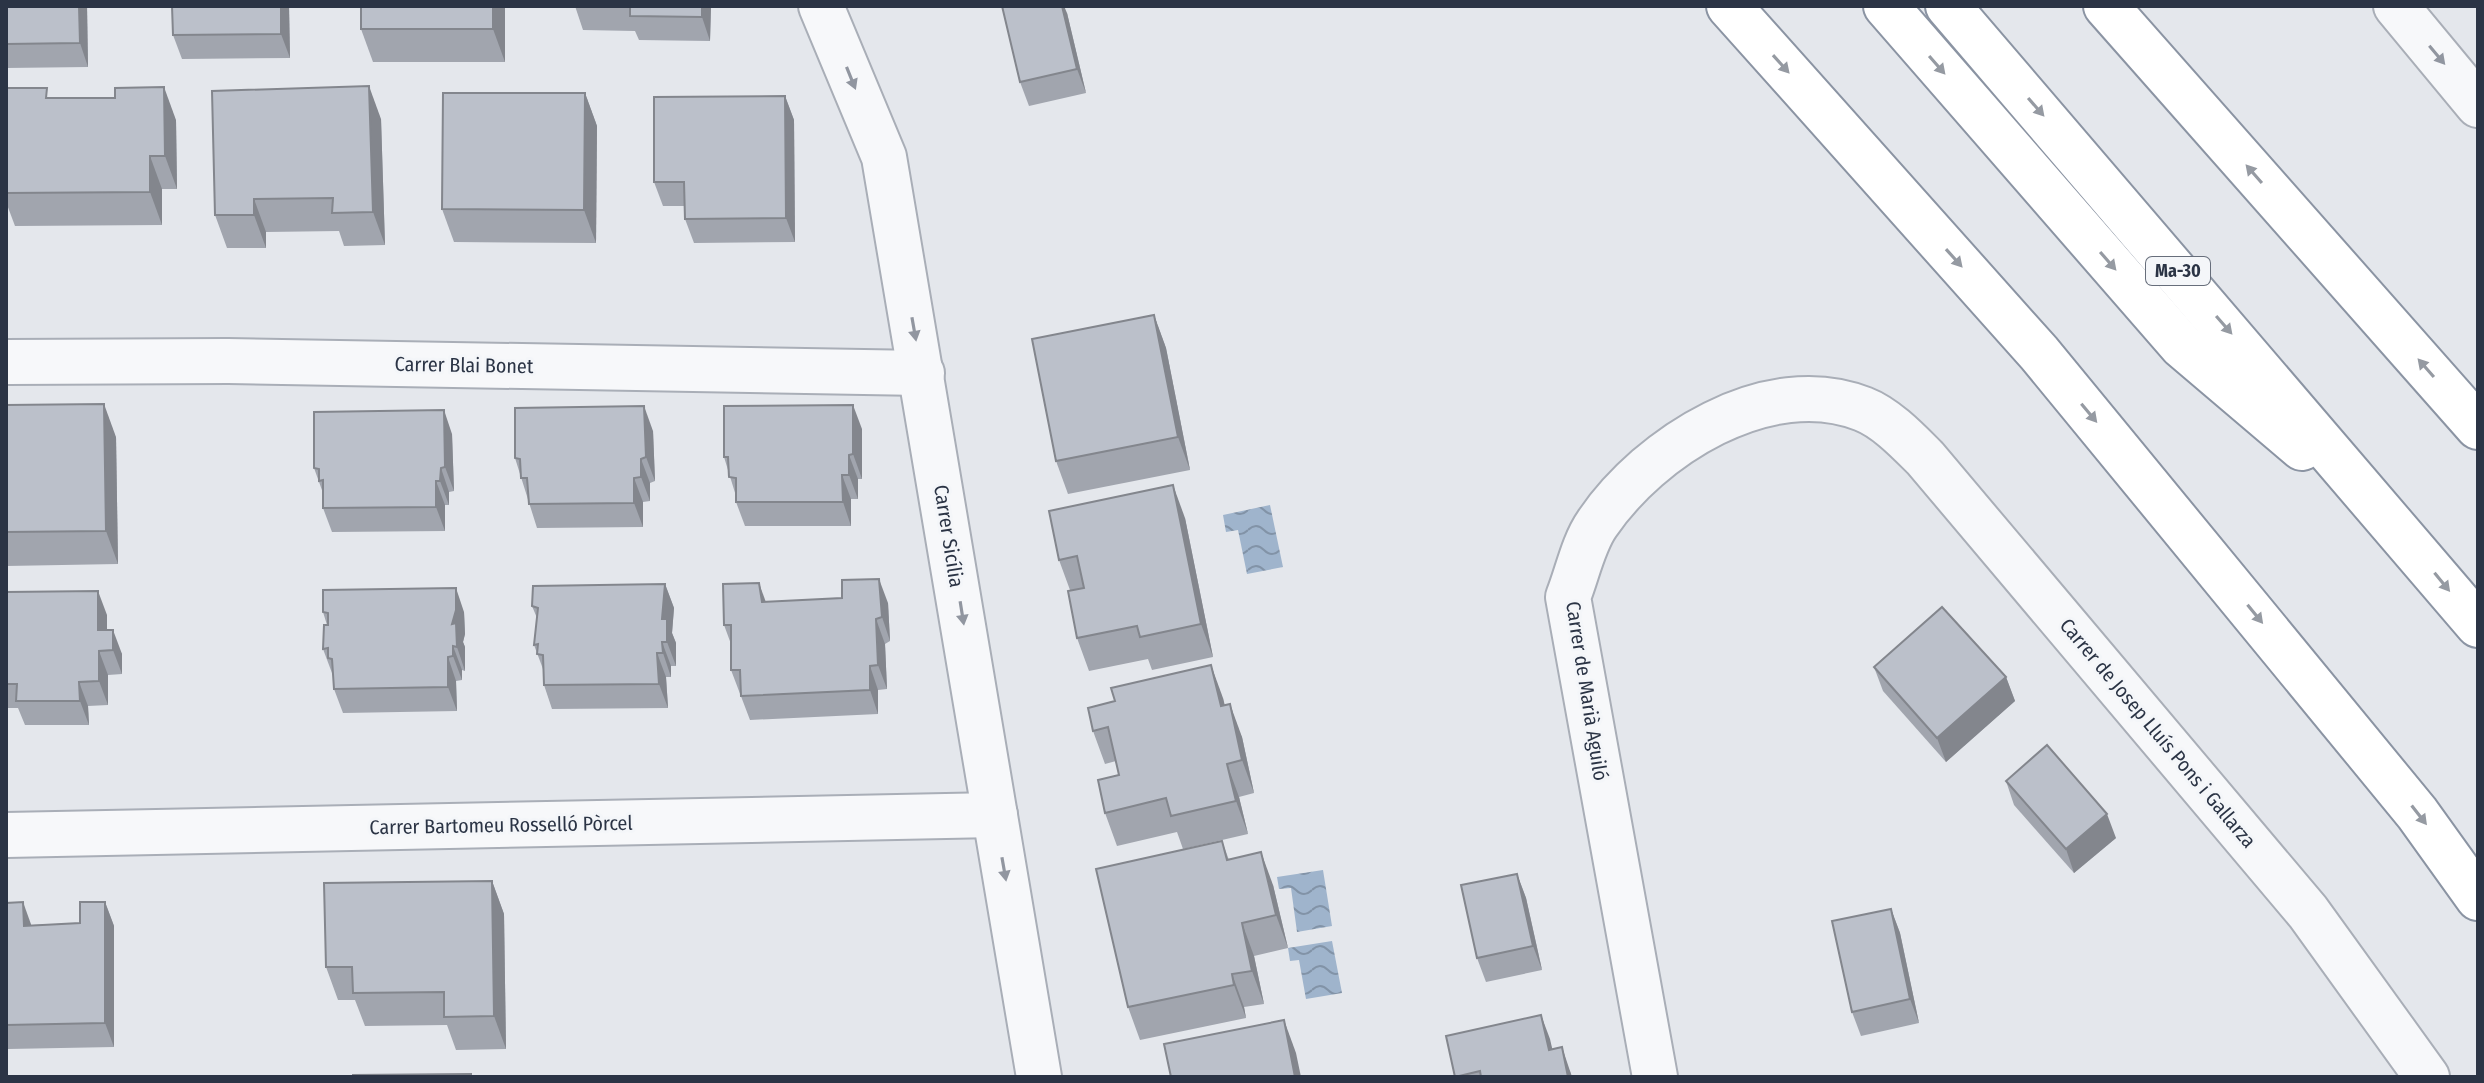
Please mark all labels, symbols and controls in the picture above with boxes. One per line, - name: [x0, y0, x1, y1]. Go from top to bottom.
- one-way arrow: [2428, 45, 2445, 65]
- one-way arrow: [1928, 54, 1945, 74]
- one-way arrow: [1771, 55, 1789, 74]
- one-way arrow: [845, 66, 858, 90]
- one-way arrow: [2027, 97, 2044, 117]
- one-way arrow: [2246, 164, 2263, 184]
- one-way arrow: [1945, 248, 1963, 268]
- one-way arrow: [2099, 250, 2116, 270]
- road number: Ma-30: [2146, 257, 2210, 285]
- one-way arrow: [2215, 315, 2233, 335]
- one-way arrow: [909, 316, 921, 341]
- street label: Carrer Blai Bonet: [394, 352, 534, 378]
- one-way arrow: [2418, 359, 2436, 378]
- one-way arrow: [2080, 403, 2097, 423]
- street label: Carrer Sicília: [929, 483, 969, 589]
- one-way arrow: [2434, 571, 2451, 592]
- street label: Carrer de Marià Aguiló: [1561, 599, 1613, 783]
- one-way arrow: [956, 600, 968, 625]
- one-way arrow: [2246, 604, 2262, 624]
- street label: Carrer de Josep Lluís Pons i Gallarza: [2055, 613, 2261, 853]
- one-way arrow: [2410, 805, 2426, 826]
- street label: Carrer Bartomeu Rosselló Pòrcel: [369, 811, 633, 839]
- one-way arrow: [998, 857, 1011, 882]

